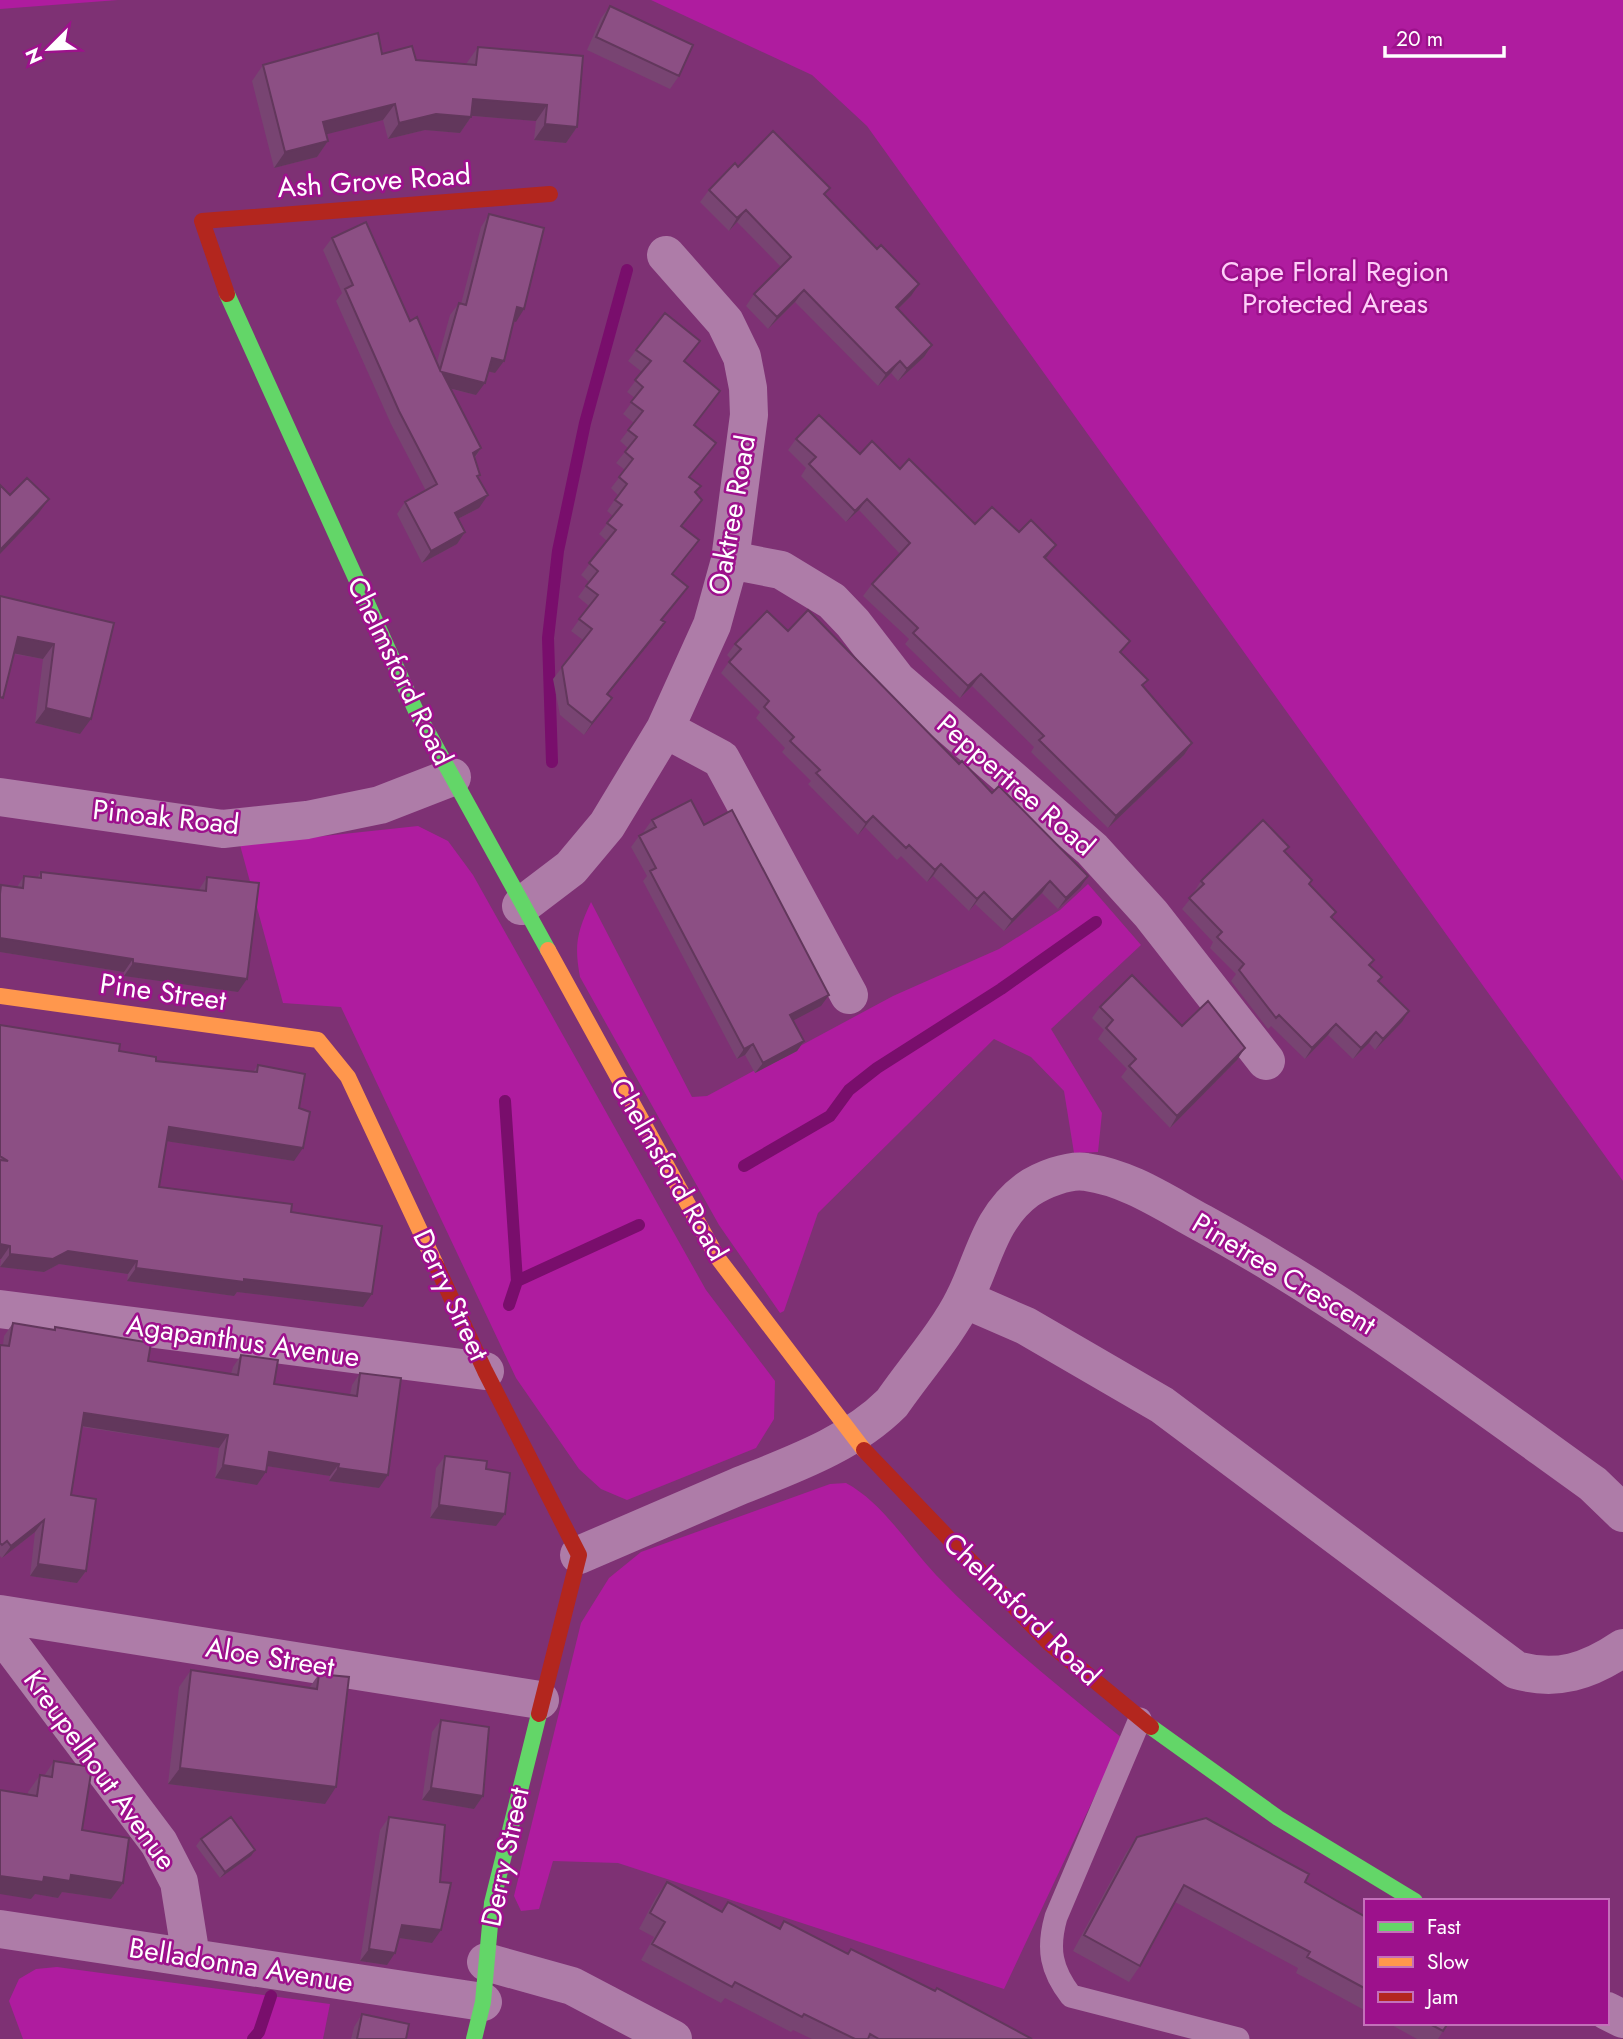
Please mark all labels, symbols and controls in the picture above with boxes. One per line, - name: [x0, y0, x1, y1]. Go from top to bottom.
- north arrow: [14, 14, 84, 84]
- scale bar: [1385, 14, 1504, 58]
- text: 20 m: [1396, 24, 1443, 54]
- text: N: [19, 43, 49, 68]
- street label: Ash Grove Road: [276, 154, 472, 208]
- park label: Cape Floral Region Protected Areas: [1221, 251, 1449, 324]
- street label: Oaktree Road: [698, 432, 766, 598]
- street label: Chelmsford Road: [337, 570, 463, 772]
- street label: Peppertree Road: [928, 704, 1104, 866]
- street label: Pinoak Road: [91, 789, 241, 845]
- street label: Pine Street: [97, 963, 229, 1021]
- street label: Chelmsford Road: [600, 1070, 738, 1268]
- street label: Pinetree Crescent: [1184, 1203, 1384, 1345]
- street label: Derry Street: [403, 1222, 499, 1368]
- street label: Agapanthus Avenue: [124, 1304, 362, 1378]
- street label: Chelmsford Road: [934, 1523, 1110, 1695]
- street label: Aloe Street: [203, 1627, 338, 1687]
- street label: Kreupelhout Avenue: [13, 1662, 187, 1878]
- street label: Derry Street: [470, 1783, 540, 1930]
- legend: [1364, 1899, 1609, 2025]
- text: Fast: [1427, 1912, 1460, 1942]
- street label: Belladonna Avenue: [126, 1927, 356, 2003]
- text: Slow: [1427, 1947, 1469, 1977]
- text: Jam: [1424, 1982, 1459, 2012]

